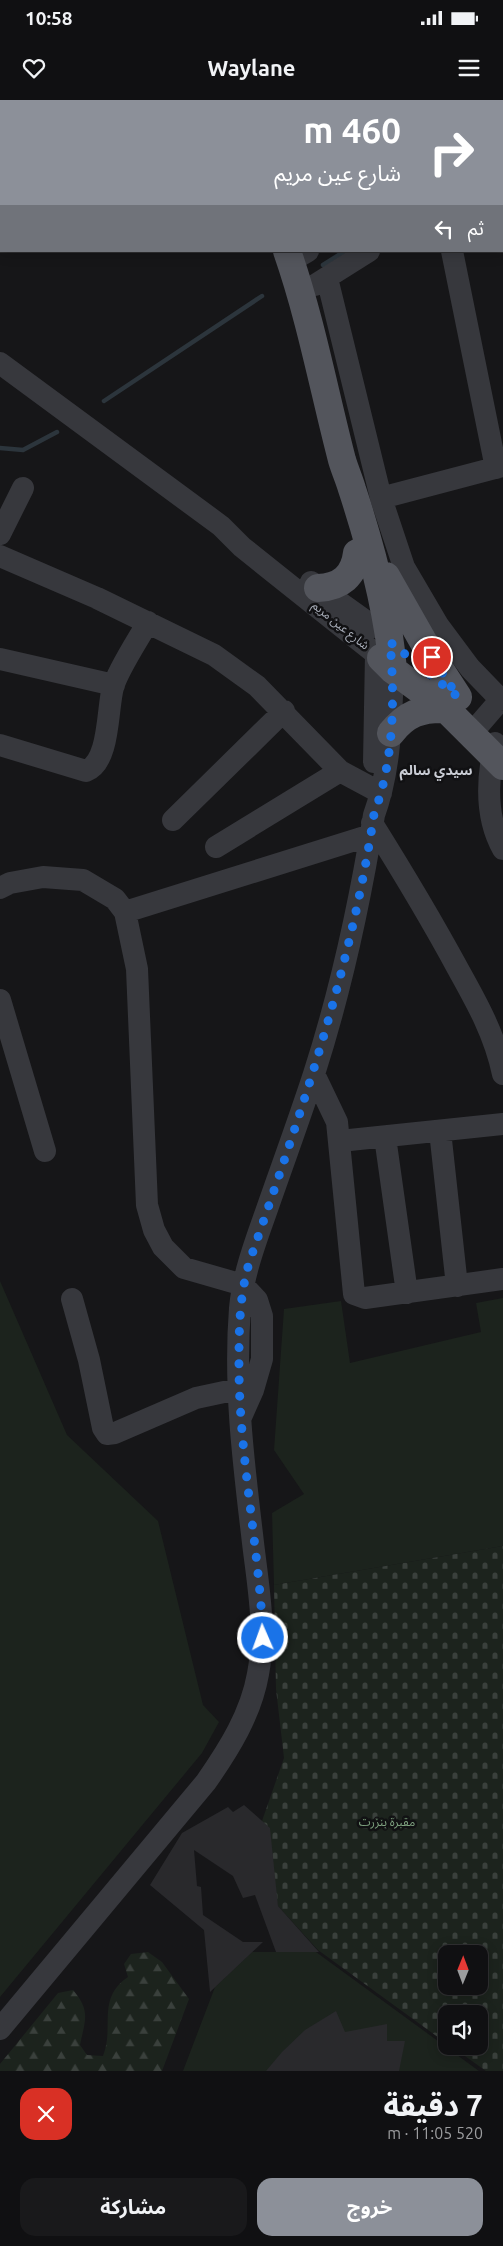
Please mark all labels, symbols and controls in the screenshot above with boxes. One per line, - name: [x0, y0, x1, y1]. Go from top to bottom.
- text: 10:58: [25, 7, 73, 29]
- icon: heart: [20, 54, 48, 82]
- icon: menu: [455, 54, 483, 82]
- text: Waylane: [208, 55, 296, 80]
- text: 460 m: [303, 110, 401, 150]
- icon: right: [419, 120, 484, 185]
- text: شارع عين مريم: [274, 160, 401, 185]
- icon: left: [430, 215, 458, 243]
- text: ثم: [468, 217, 484, 239]
- street label: شارع عين مريم: [308, 598, 372, 654]
- pin: [411, 636, 453, 678]
- icon: arrive: [418, 643, 446, 671]
- district label: سيدي سالم: [400, 762, 473, 781]
- position arrow: [236, 1611, 288, 1663]
- park label: مقبرة بنزرت: [359, 1815, 415, 1829]
- north arrow: [438, 1945, 488, 1995]
- map controls: [438, 1945, 488, 2055]
- button: sound: [438, 2005, 488, 2055]
- button: close: [20, 2088, 72, 2140]
- text: 7 دقيقة: [383, 2088, 483, 2122]
- text: 520 m · 11:05: [387, 2124, 483, 2142]
- button: مشاركة: [20, 2178, 247, 2236]
- button: خروج: [257, 2178, 483, 2236]

